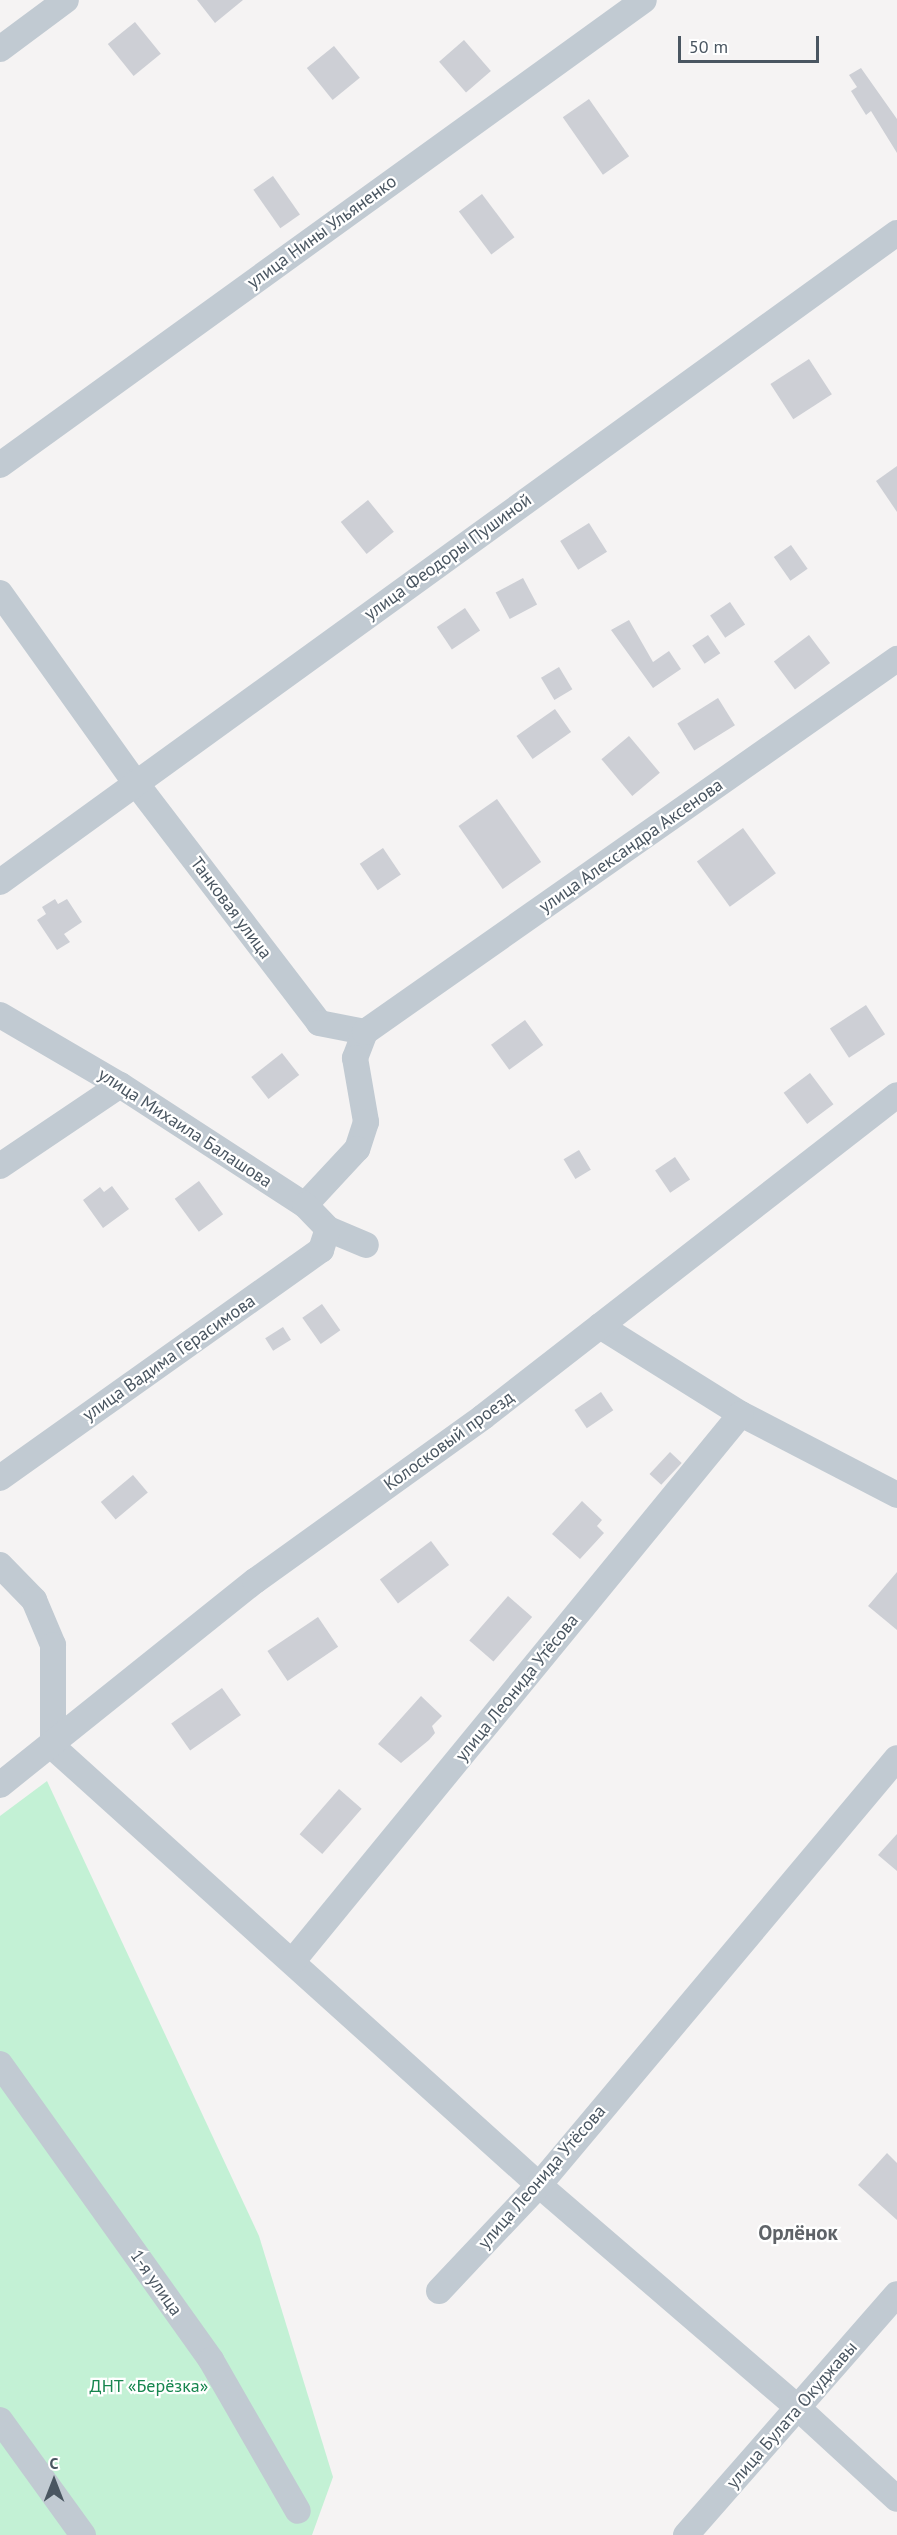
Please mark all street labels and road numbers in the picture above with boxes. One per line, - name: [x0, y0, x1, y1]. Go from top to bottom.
- street label: улица Нины Ульяненко: [243, 170, 401, 294]
- street label: улица Феодоры Пушиной: [360, 489, 536, 625]
- street label: улица Александра Аксенова: [534, 774, 728, 918]
- street label: Танковая улица: [186, 853, 276, 963]
- street label: улица Михаила Балашова: [94, 1064, 276, 1192]
- street label: улица Вадима Герасимова: [78, 1290, 260, 1426]
- street label: Колосковый проезд: [380, 1387, 518, 1495]
- street label: улица Леонида Утёсова: [451, 1610, 583, 1766]
- street label: улица Леонида Утёсова: [473, 2100, 611, 2254]
- street label: 1-я улица: [126, 2246, 186, 2320]
- street label: улица Булата Окуджавы: [722, 2337, 862, 2493]

